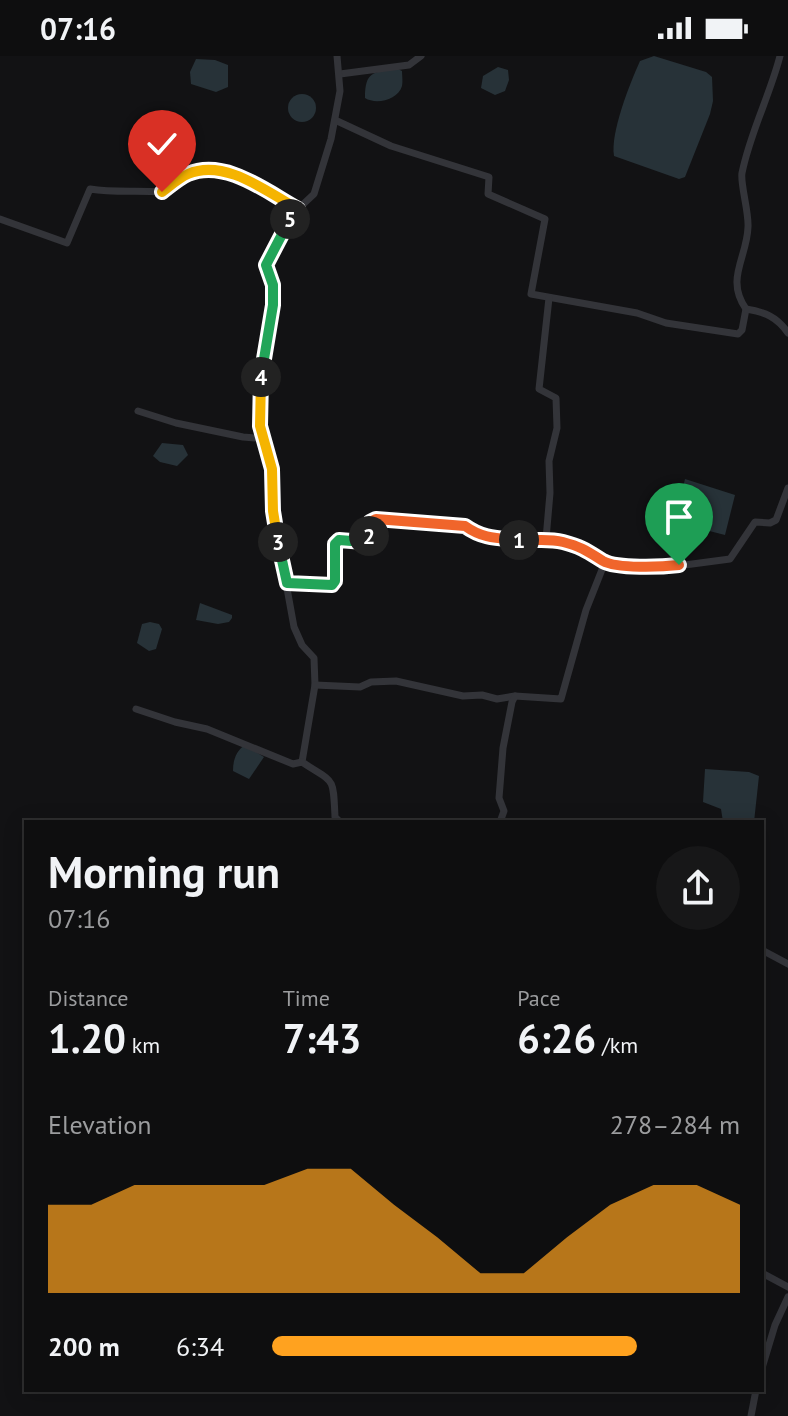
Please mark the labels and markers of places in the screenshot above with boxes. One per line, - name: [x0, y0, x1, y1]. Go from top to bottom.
- pin: [128, 110, 196, 192]
- pin: 5: [270, 199, 310, 239]
- pin: 4: [241, 357, 281, 397]
- pin: [645, 483, 713, 565]
- pin: 2: [349, 516, 389, 556]
- pin: 1: [499, 520, 539, 560]
- pin: 3: [258, 522, 298, 562]

